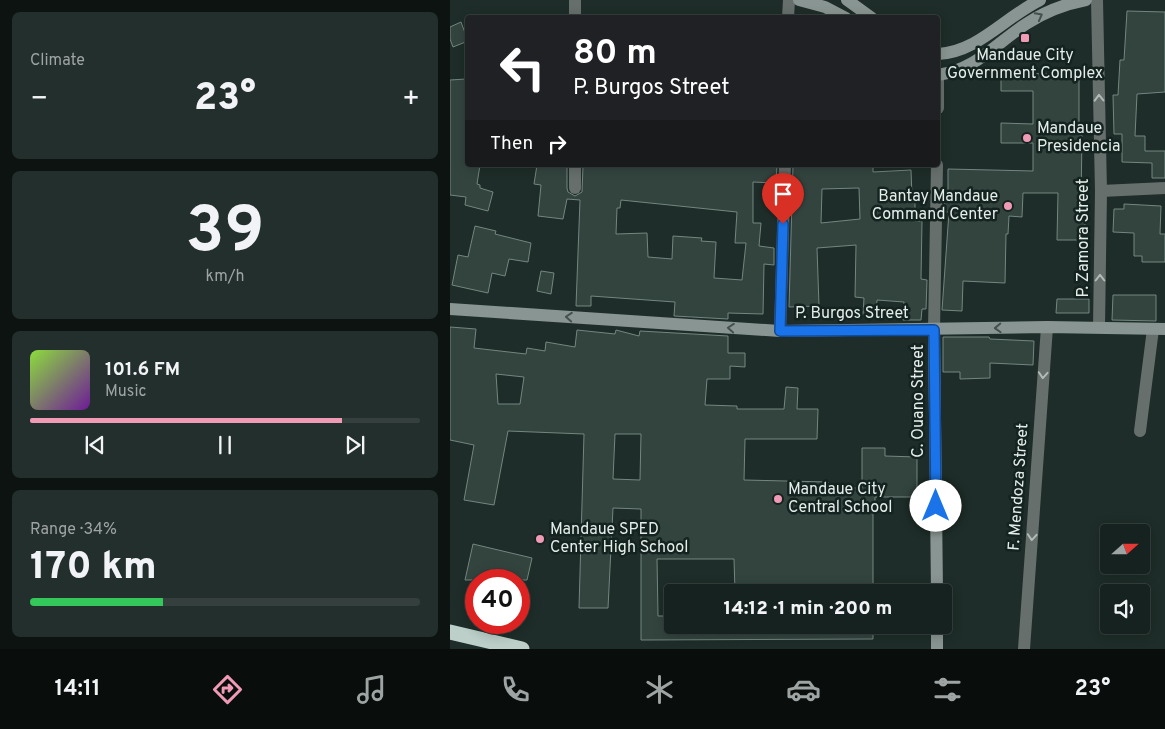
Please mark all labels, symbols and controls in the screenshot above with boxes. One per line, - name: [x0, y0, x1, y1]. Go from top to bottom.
- one-way arrow: [1034, 12, 1043, 22]
- text: 80 m: [573, 32, 657, 76]
- marker: Mandaue City Government Complex: [1019, 32, 1031, 44]
- icon: left: [490, 35, 555, 100]
- place label: Mandaue City Government Complex: [947, 46, 1103, 84]
- text: Climate: [30, 51, 85, 71]
- text: 23°: [194, 75, 256, 124]
- text: P. Burgos Street: [573, 75, 730, 102]
- text: −: [30, 82, 48, 118]
- text: +: [402, 82, 420, 118]
- one-way arrow: [1094, 94, 1104, 102]
- place label: Mandaue Presidencia: [1037, 119, 1120, 157]
- icon: right: [543, 130, 571, 158]
- text: Then: [490, 132, 533, 156]
- marker: Mandaue Presidencia: [1021, 132, 1033, 144]
- pin: [762, 173, 804, 224]
- street label: P. Zamora Street: [1074, 178, 1094, 298]
- icon: arrive: [769, 180, 797, 208]
- place label: Bantay Mandaue Command Center: [872, 187, 998, 225]
- text: 39: [186, 193, 264, 275]
- marker: Bantay Mandaue Command Center: [1002, 200, 1014, 212]
- text: km/h: [206, 267, 244, 287]
- one-way arrow: [1094, 274, 1105, 282]
- street label: P. Burgos Street: [795, 304, 909, 324]
- one-way arrow: [565, 311, 573, 322]
- one-way arrow: [727, 322, 735, 333]
- one-way arrow: [994, 323, 1002, 333]
- street label: C. Ouano Street: [909, 344, 929, 458]
- text: 101.6 FM: [105, 358, 180, 382]
- one-way arrow: [1038, 372, 1049, 380]
- text: Music: [105, 382, 146, 402]
- street label: F. Mendoza Street: [1005, 423, 1033, 551]
- icon: previous: [81, 431, 109, 459]
- icon: pause: [211, 431, 239, 459]
- icon: next: [341, 431, 369, 459]
- position arrow: [909, 479, 961, 531]
- place label: Mandaue City Central School: [788, 480, 893, 518]
- marker: Mandaue City Central School: [772, 493, 784, 505]
- text: Range · 34%: [30, 520, 117, 540]
- place label: Mandaue SPED Center High School: [550, 520, 689, 558]
- north arrow: [1100, 524, 1150, 574]
- map controls: [1100, 524, 1150, 634]
- marker: Mandaue SPED Center High School: [534, 533, 546, 545]
- one-way arrow: [1026, 534, 1037, 542]
- text: 170 km: [30, 544, 157, 593]
- speed limit sign: 40: [465, 569, 530, 634]
- button: sound: [1100, 584, 1150, 634]
- text: 14:12 · 1 min · 200 m: [724, 597, 892, 621]
- icon: directions: [210, 672, 245, 707]
- icon: music: [354, 672, 389, 707]
- icon: phone: [498, 672, 533, 707]
- icon: climate: [642, 672, 677, 707]
- icon: car: [786, 672, 821, 707]
- icon: filters: [930, 672, 965, 707]
- text: 14:11: [55, 676, 100, 703]
- text: 23°: [1075, 676, 1110, 703]

